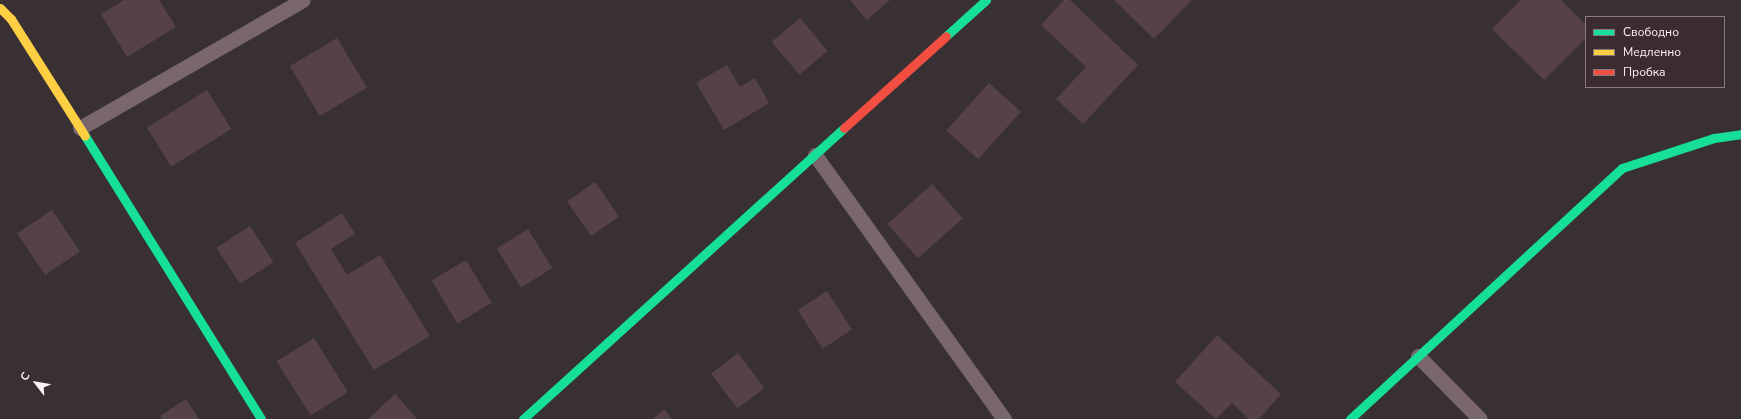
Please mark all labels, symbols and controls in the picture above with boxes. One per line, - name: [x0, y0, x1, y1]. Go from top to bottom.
- legend: [1585, 16, 1725, 88]
- text: Свободно: [1623, 24, 1679, 40]
- text: Медленно: [1623, 44, 1681, 60]
- text: Пробка: [1623, 64, 1666, 80]
- north arrow: [16, 363, 56, 403]
- text: С: [17, 369, 34, 384]

